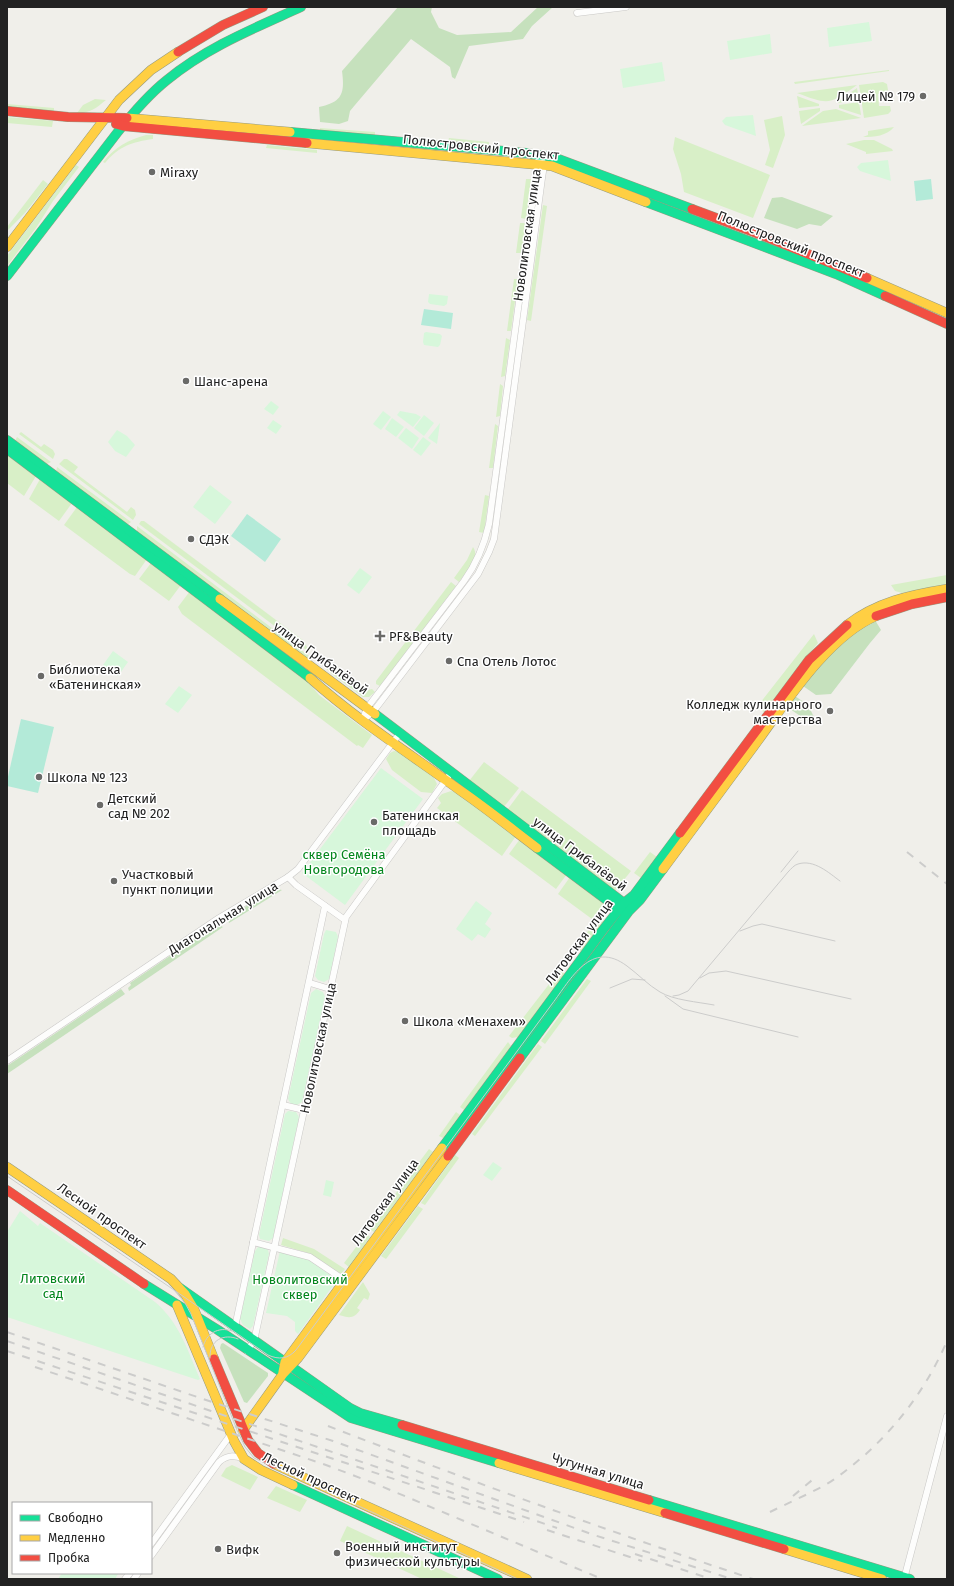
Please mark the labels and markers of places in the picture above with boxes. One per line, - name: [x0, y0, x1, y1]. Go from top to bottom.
- place label: Лицей № 179: [837, 89, 915, 104]
- marker: Лицей № 179: [918, 91, 928, 101]
- place label: Miraxy: [160, 165, 199, 180]
- marker: Miraxy: [147, 167, 157, 177]
- place label: Шанс-арена: [194, 374, 268, 389]
- marker: Шанс-арена: [181, 376, 191, 386]
- place label: СДЭК: [199, 532, 229, 547]
- marker: СДЭК: [186, 534, 196, 544]
- place label: PF&Beauty: [389, 629, 453, 644]
- marker: PF&Beauty: [374, 630, 386, 642]
- place label: Спа Отель Лотос: [457, 654, 557, 669]
- marker: Спа Отель Лотос: [444, 656, 454, 666]
- place label: Библиотека «Батенинская»: [49, 662, 141, 692]
- marker: Библиотека «Батенинская»: [36, 671, 46, 681]
- place label: Колледж кулинарного мастерства: [686, 697, 822, 727]
- marker: Колледж кулинарного мастерства: [825, 706, 835, 716]
- place label: Школа № 123: [47, 770, 128, 785]
- marker: Школа № 123: [34, 772, 44, 782]
- place label: Детский сад № 202: [107, 791, 170, 821]
- marker: Детский сад № 202: [95, 800, 105, 810]
- place label: Батенинская площадь: [382, 808, 459, 838]
- marker: Батенинская площадь: [369, 817, 379, 827]
- place label: Участковый пункт полиции: [122, 867, 213, 897]
- marker: Участковый пункт полиции: [109, 876, 119, 886]
- place label: Школа «Менахем»: [413, 1014, 526, 1029]
- marker: Школа «Менахем»: [400, 1016, 410, 1026]
- place label: Военный институт физической культуры: [345, 1539, 480, 1569]
- place label: Вифк: [226, 1542, 259, 1557]
- marker: Вифк: [213, 1544, 223, 1554]
- marker: Военный институт физической культуры: [332, 1548, 342, 1558]

